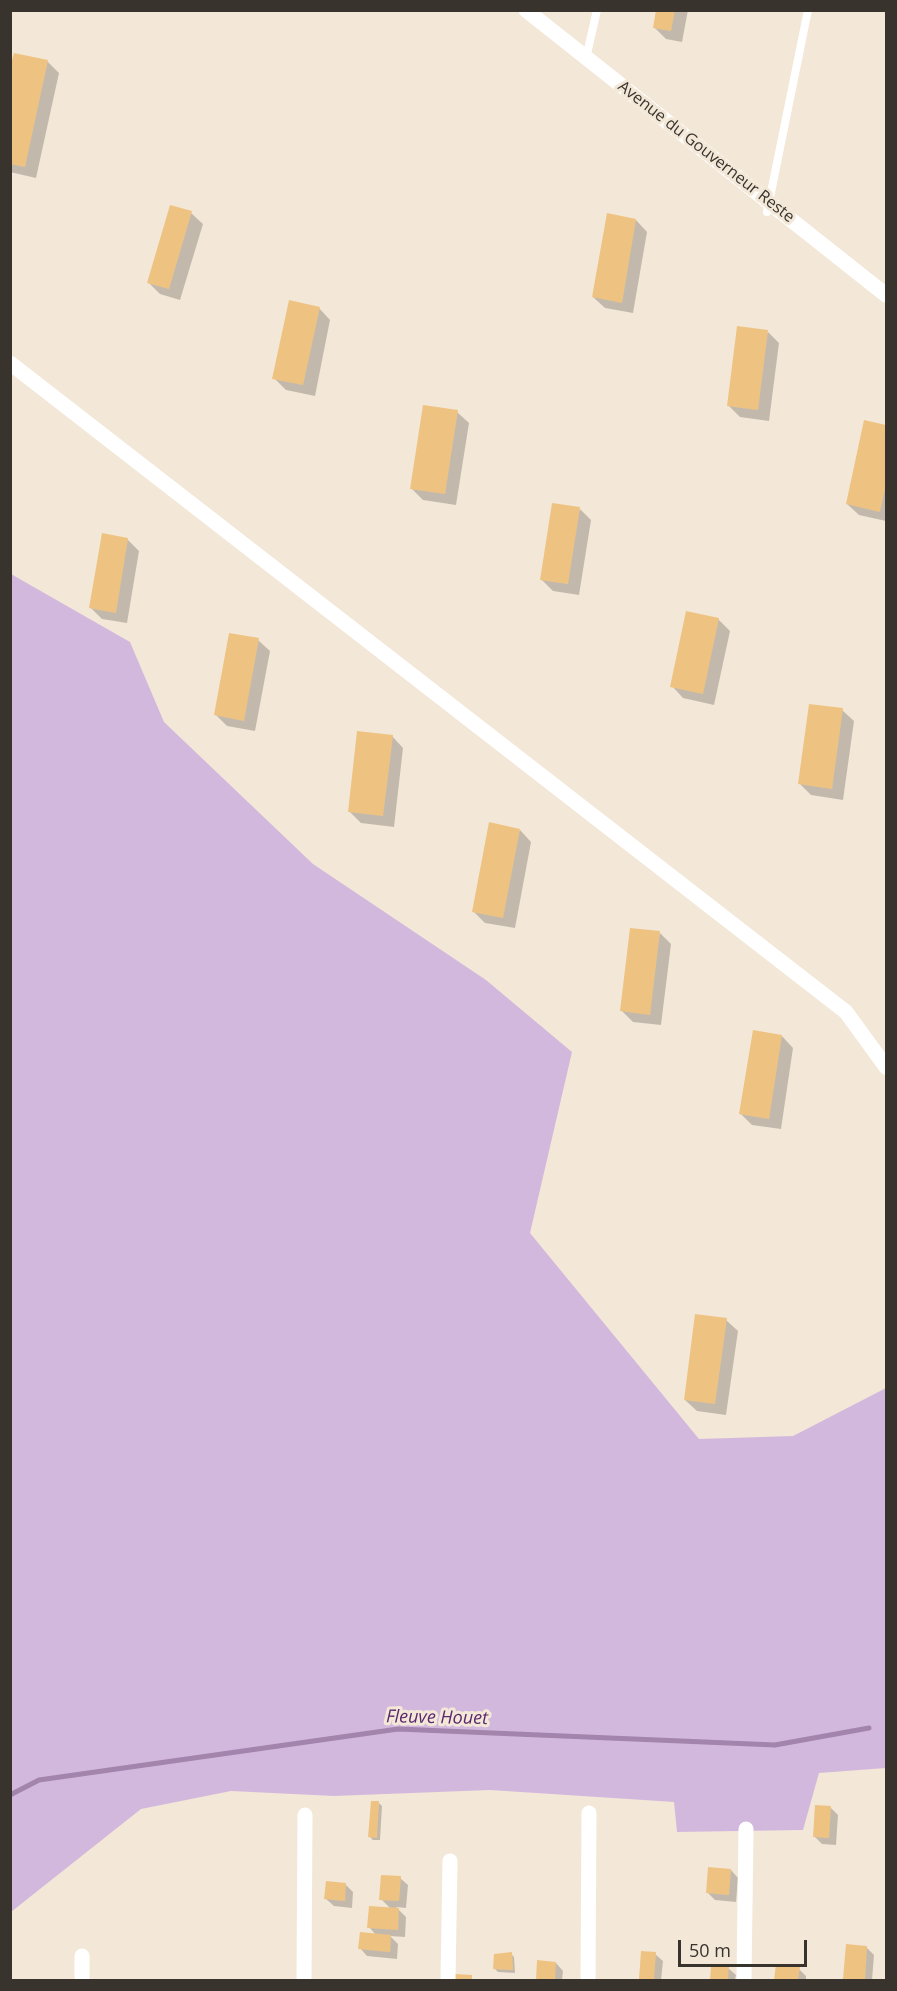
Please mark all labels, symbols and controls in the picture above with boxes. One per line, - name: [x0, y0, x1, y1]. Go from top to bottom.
- street label: Avenue du Gouverneur Reste: [614, 77, 798, 227]
- water label: Fleuve Houet: [386, 1706, 488, 1730]
- scale bar: [681, 1928, 810, 1966]
- text: 50 m: [689, 1938, 731, 1962]

